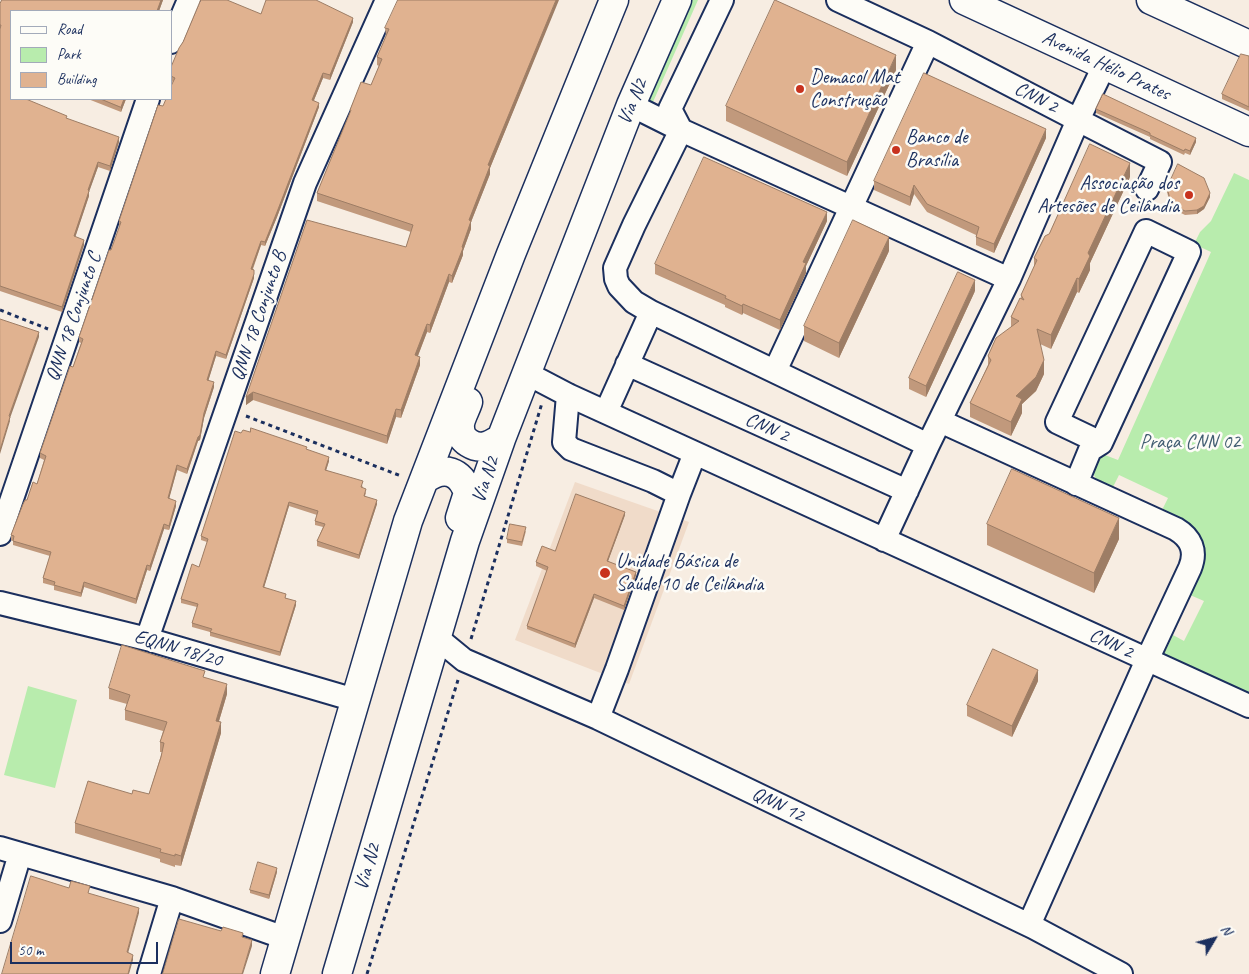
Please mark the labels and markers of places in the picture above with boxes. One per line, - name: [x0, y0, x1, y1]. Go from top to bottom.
- place label: Demacol Mat Construção: [810, 66, 900, 113]
- marker: Demacol Mat Construção: [794, 83, 806, 95]
- place label: Banco de Brasília: [906, 126, 967, 173]
- marker: Banco de Brasília: [890, 144, 902, 156]
- place label: Associação dos Artesões de Ceilândia: [1037, 172, 1179, 219]
- marker: Associação dos Artesões de Ceilândia: [1183, 189, 1195, 201]
- place label: Unidade Básica de Saúde 10 de Ceilândia: [616, 550, 763, 597]
- marker: Unidade Básica de Saúde 10 de Ceilândia: [598, 566, 612, 580]

